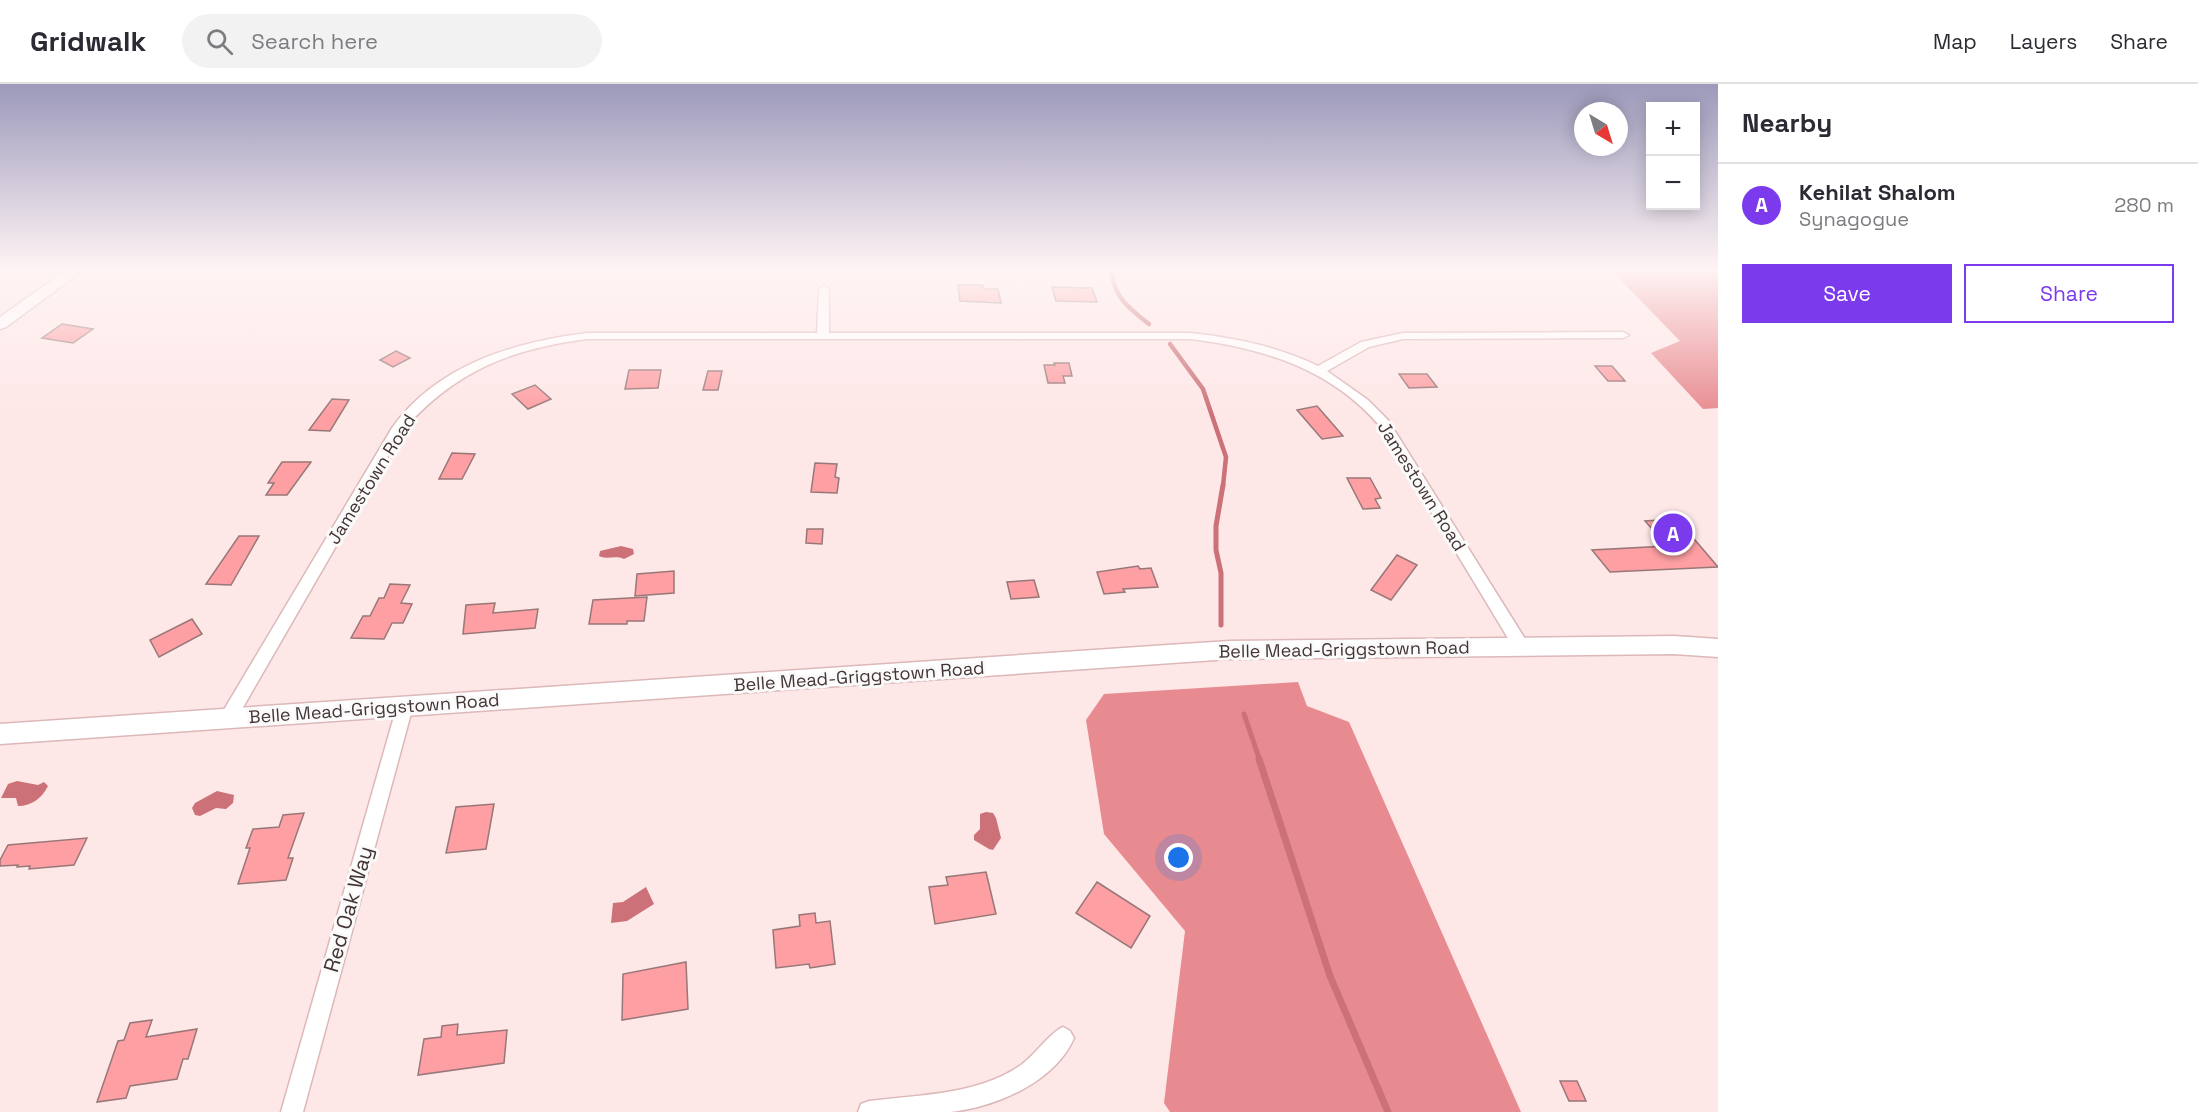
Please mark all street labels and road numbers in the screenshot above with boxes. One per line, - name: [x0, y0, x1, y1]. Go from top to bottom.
- street label: Jamestown Road: [322, 410, 420, 548]
- street label: Jamestown Road: [1373, 417, 1471, 555]
- street label: Belle Mead-Griggstown Road: [1218, 635, 1470, 663]
- street label: Belle Mead-Griggstown Road: [733, 656, 985, 696]
- street label: Belle Mead-Griggstown Road: [248, 688, 500, 728]
- street label: Red Oak Way: [317, 843, 379, 975]

